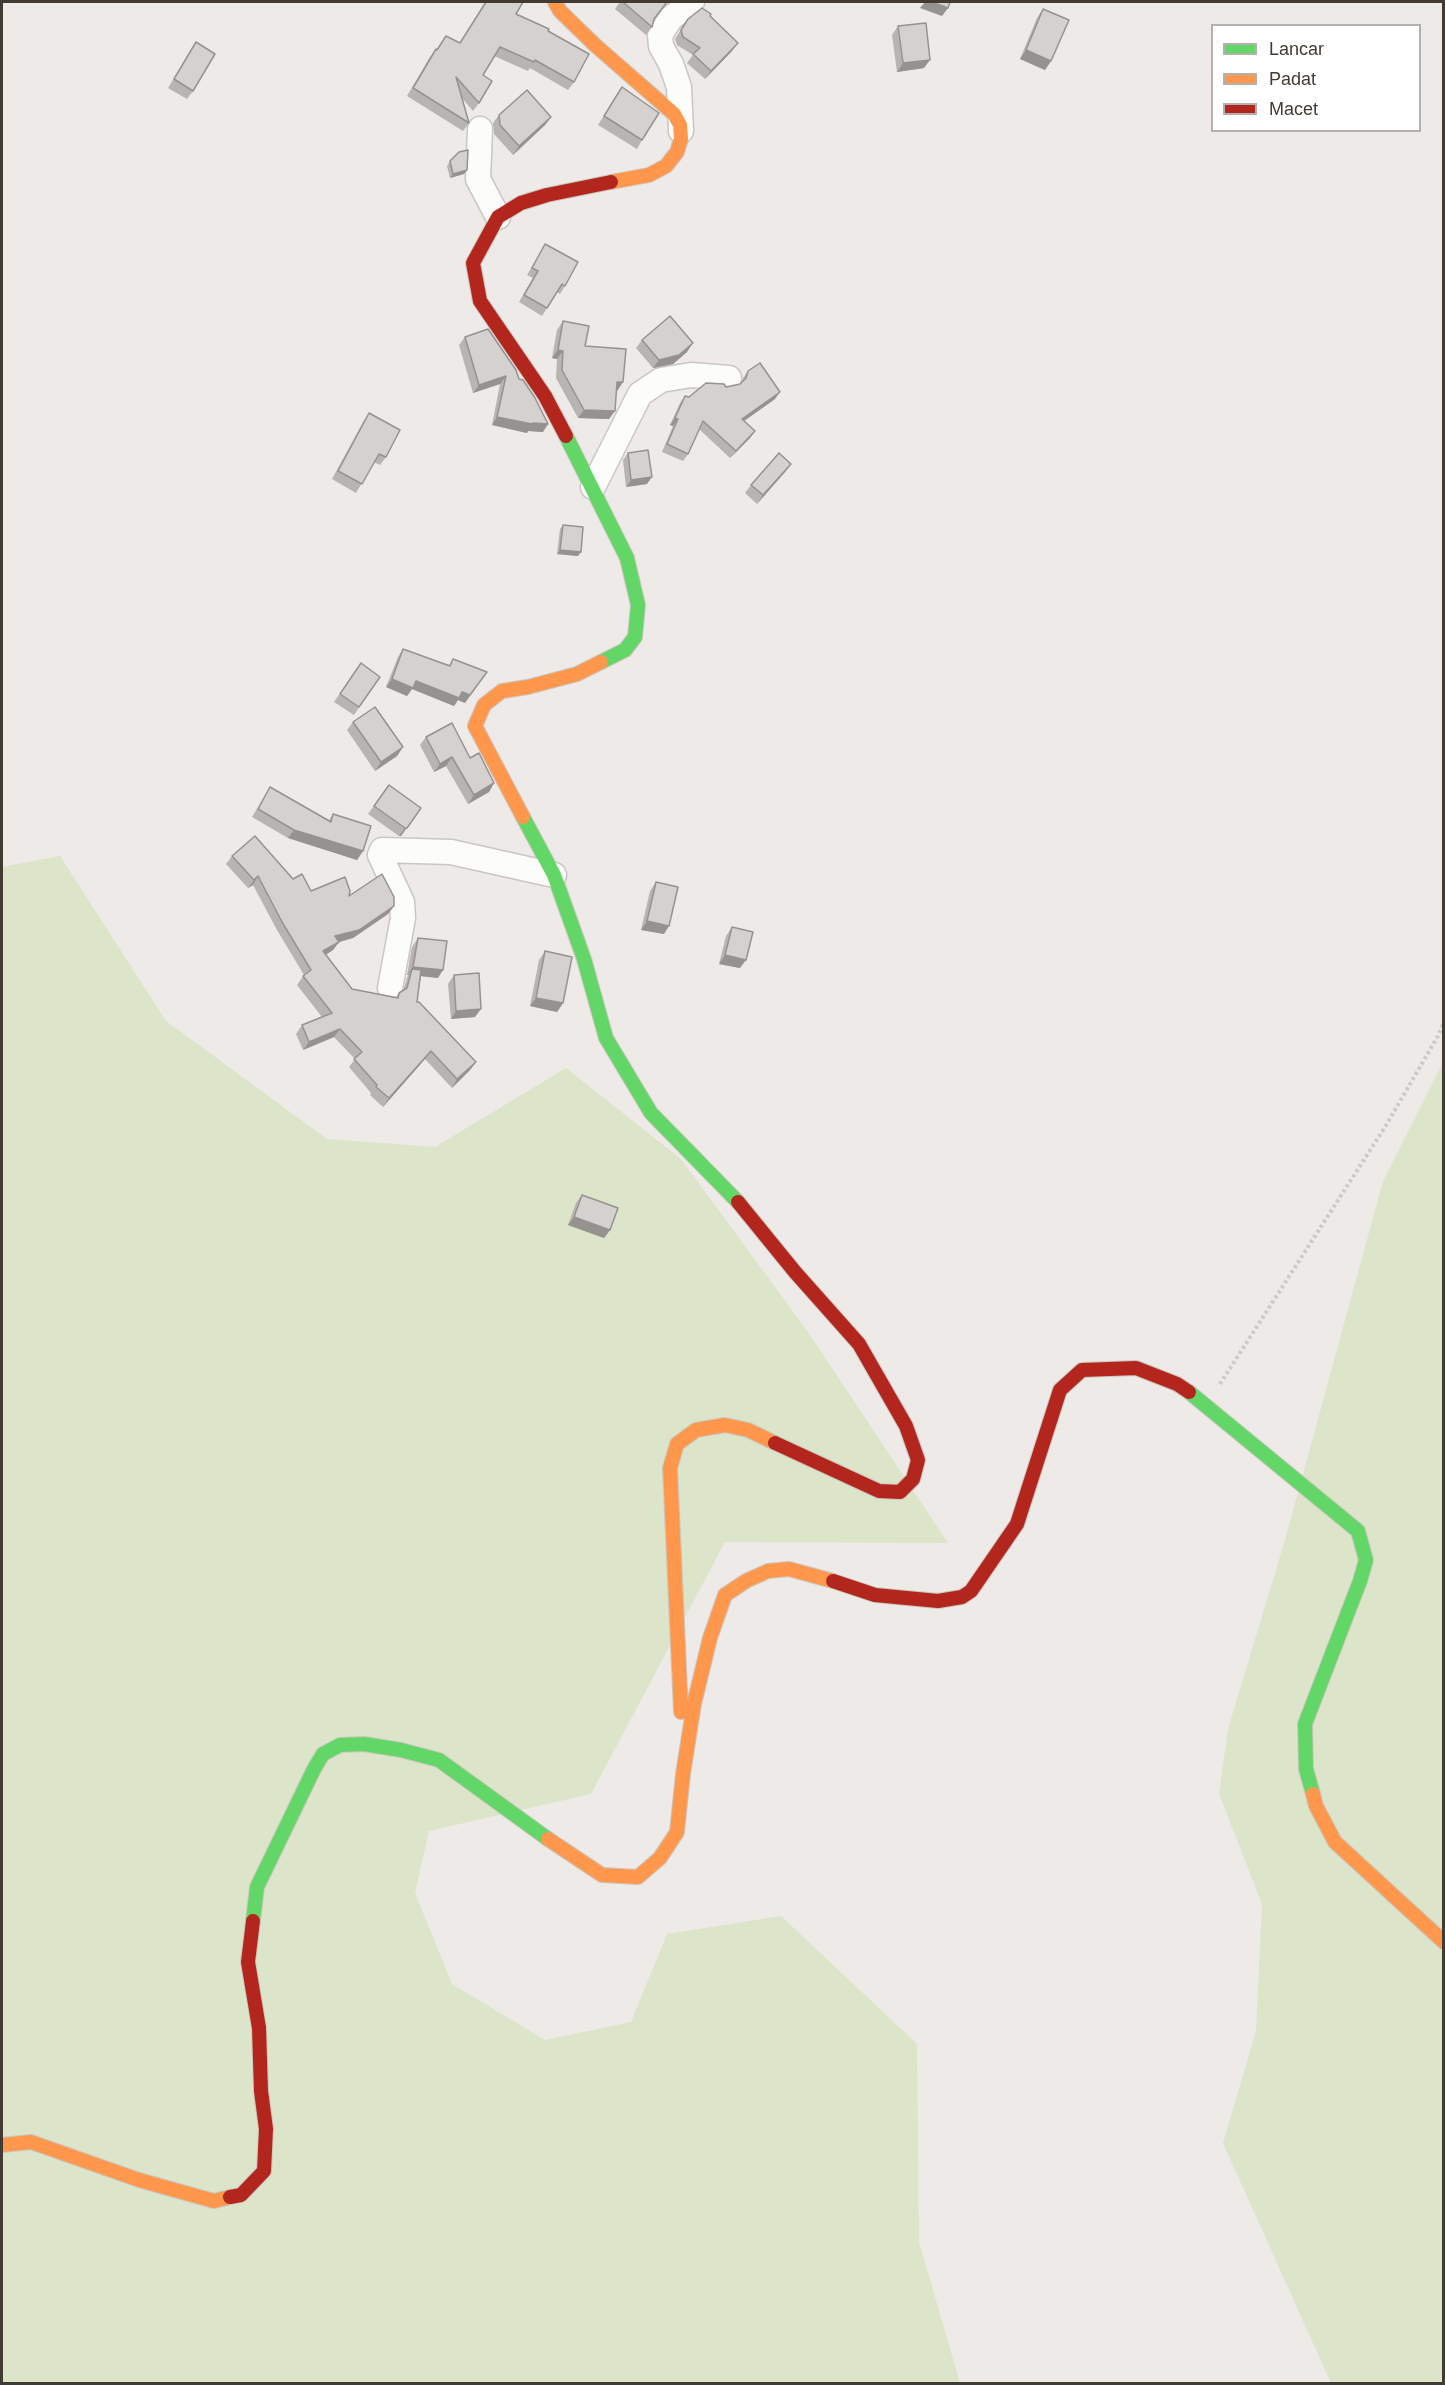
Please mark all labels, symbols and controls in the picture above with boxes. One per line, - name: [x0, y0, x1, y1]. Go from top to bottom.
- legend: [1211, 24, 1421, 132]
- text: Lancar: [1269, 39, 1324, 59]
- text: Padat: [1269, 69, 1316, 89]
- text: Macet: [1269, 99, 1318, 119]

